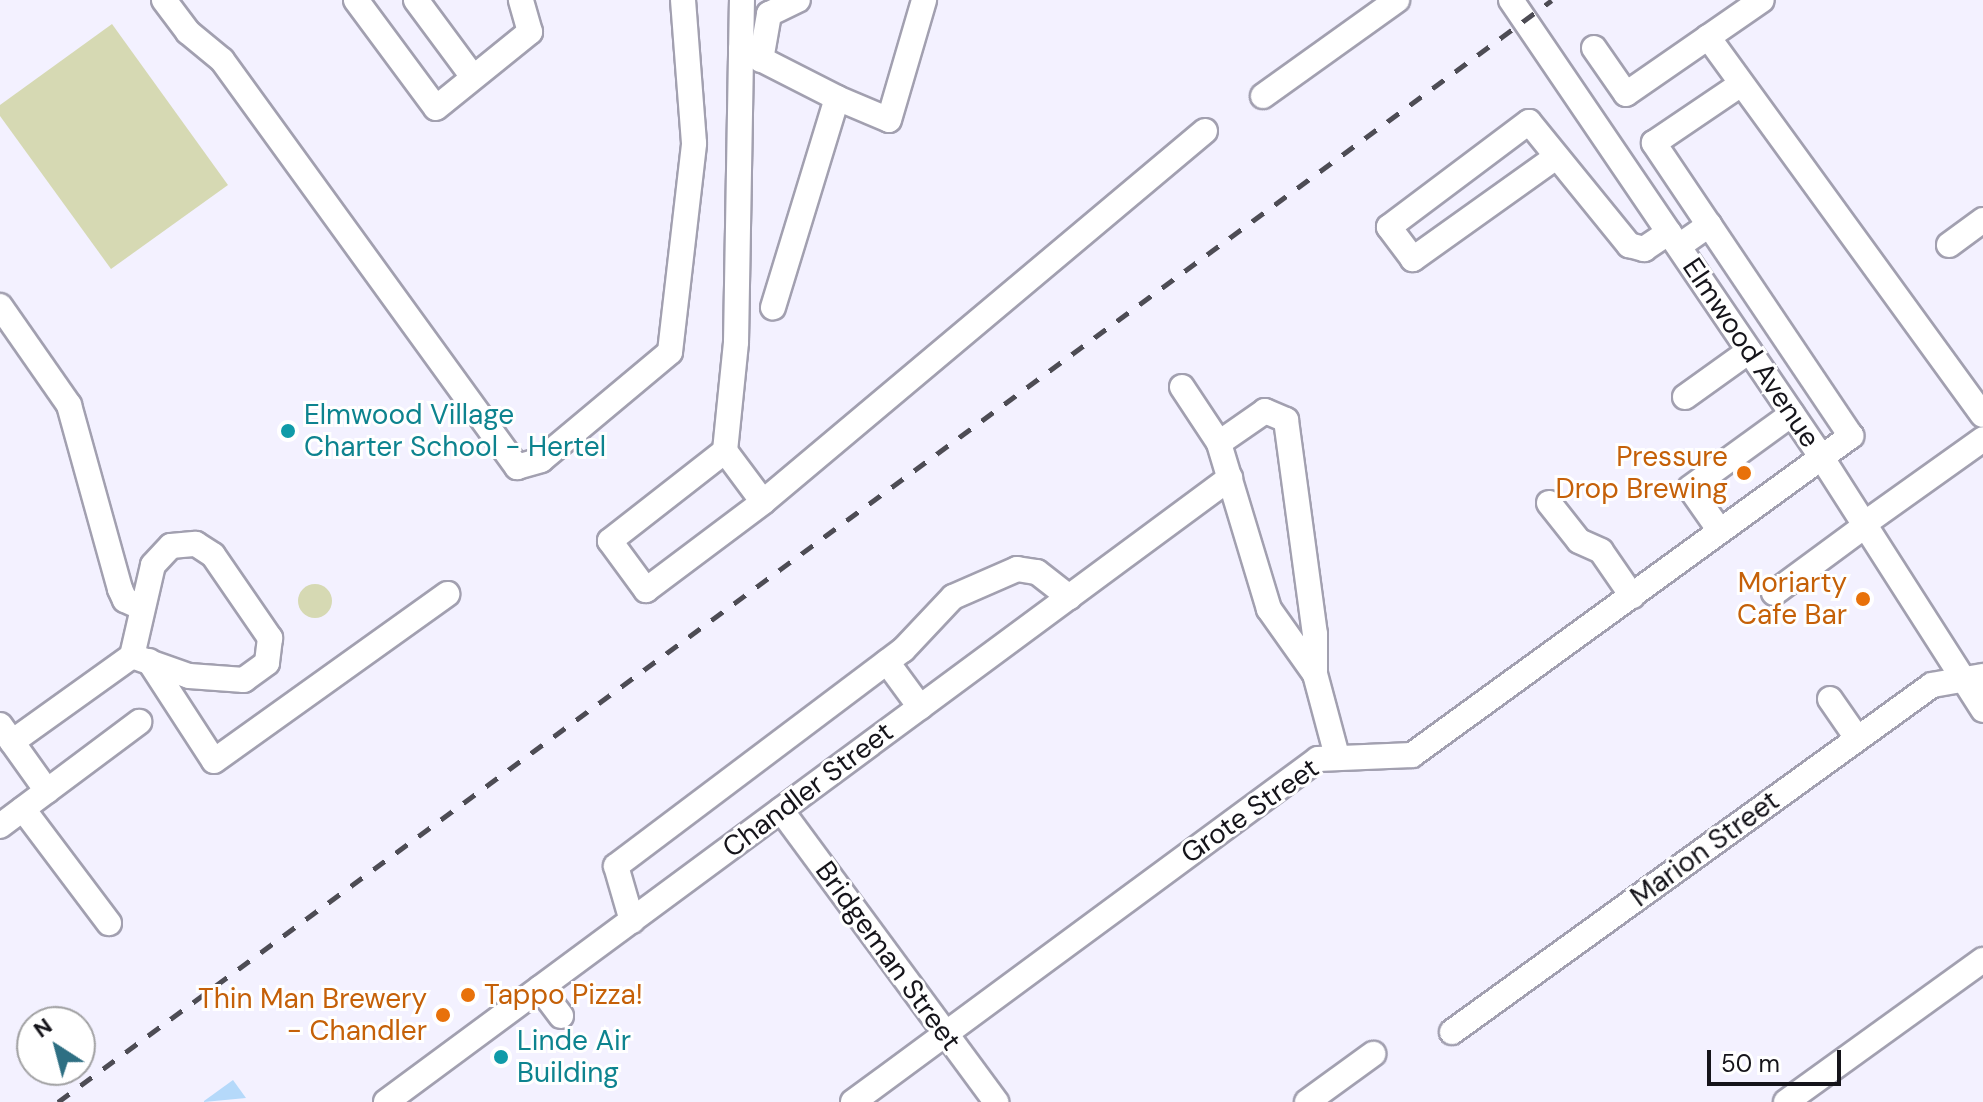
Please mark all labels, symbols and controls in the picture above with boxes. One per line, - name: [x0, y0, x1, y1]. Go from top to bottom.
- street label: Elmwood Avenue: [1675, 252, 1827, 454]
- place label: Elmwood Village Charter School - Hertel: [304, 398, 606, 464]
- marker: Elmwood Village Charter School - Hertel: [279, 422, 297, 440]
- place label: Pressure Drop Brewing: [1555, 440, 1728, 506]
- marker: Pressure Drop Brewing: [1735, 464, 1753, 482]
- place label: Moriarty Cafe Bar: [1737, 566, 1847, 632]
- marker: Moriarty Cafe Bar: [1854, 590, 1872, 608]
- street label: Chandler Street: [716, 715, 900, 865]
- street label: Grote Street: [1175, 751, 1325, 871]
- street label: Marion Street: [1624, 784, 1786, 914]
- street label: Bridgeman Street: [808, 855, 968, 1057]
- place label: Tappo Pizza!: [484, 978, 643, 1012]
- place label: Thin Man Brewery - Chandler: [198, 982, 427, 1048]
- marker: Tappo Pizza!: [459, 986, 477, 1004]
- north arrow: [16, 1006, 96, 1086]
- marker: Thin Man Brewery - Chandler: [434, 1006, 452, 1024]
- text: N: [28, 1011, 58, 1044]
- place label: Linde Air Building: [517, 1024, 631, 1090]
- scale bar: [1711, 1034, 1845, 1084]
- marker: Linde Air Building: [492, 1048, 510, 1066]
- text: 50 m: [1721, 1048, 1780, 1079]

